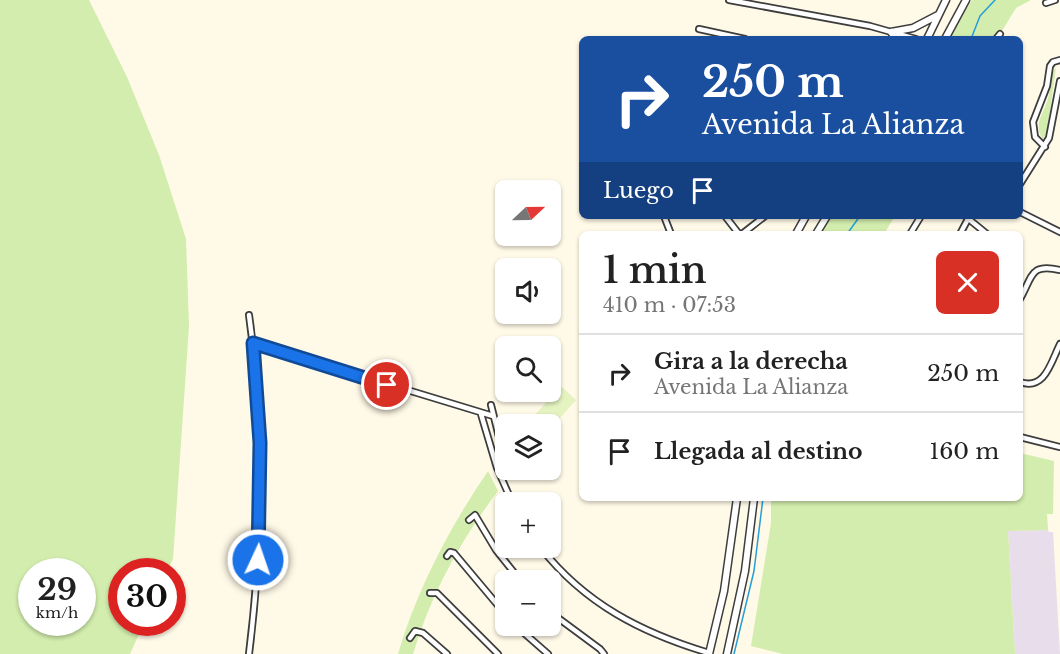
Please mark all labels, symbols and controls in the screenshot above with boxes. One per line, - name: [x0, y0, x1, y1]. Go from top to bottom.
- text: 250 m: [702, 56, 844, 108]
- icon: right: [603, 60, 681, 138]
- text: Avenida La Alianza: [702, 108, 964, 141]
- icon: arrive: [686, 174, 719, 207]
- text: Luego: [603, 177, 674, 204]
- north arrow: [495, 180, 561, 246]
- map controls: [495, 180, 561, 636]
- text: 1 min: [603, 248, 707, 293]
- button: close: [936, 251, 999, 314]
- button: sound: [495, 258, 561, 324]
- text: 410 m · 07:53: [603, 293, 736, 317]
- button: search: [495, 336, 561, 402]
- text: Gira a la derecha: [654, 348, 848, 375]
- icon: right: [603, 357, 636, 390]
- pin: [361, 359, 412, 410]
- text: 250 m: [927, 360, 999, 387]
- icon: arrive: [370, 368, 403, 401]
- text: Avenida La Alianza: [654, 375, 848, 399]
- button: layers: [495, 414, 561, 480]
- icon: arrive: [603, 435, 636, 468]
- text: Llegada al destino: [654, 438, 863, 465]
- text: 160 m: [929, 438, 999, 465]
- button: +: [495, 492, 561, 558]
- position arrow: [226, 528, 290, 592]
- speed limit sign: 30: [108, 558, 186, 636]
- button: −: [495, 570, 561, 636]
- text: 29: [37, 571, 77, 608]
- text: km/h: [36, 603, 78, 622]

